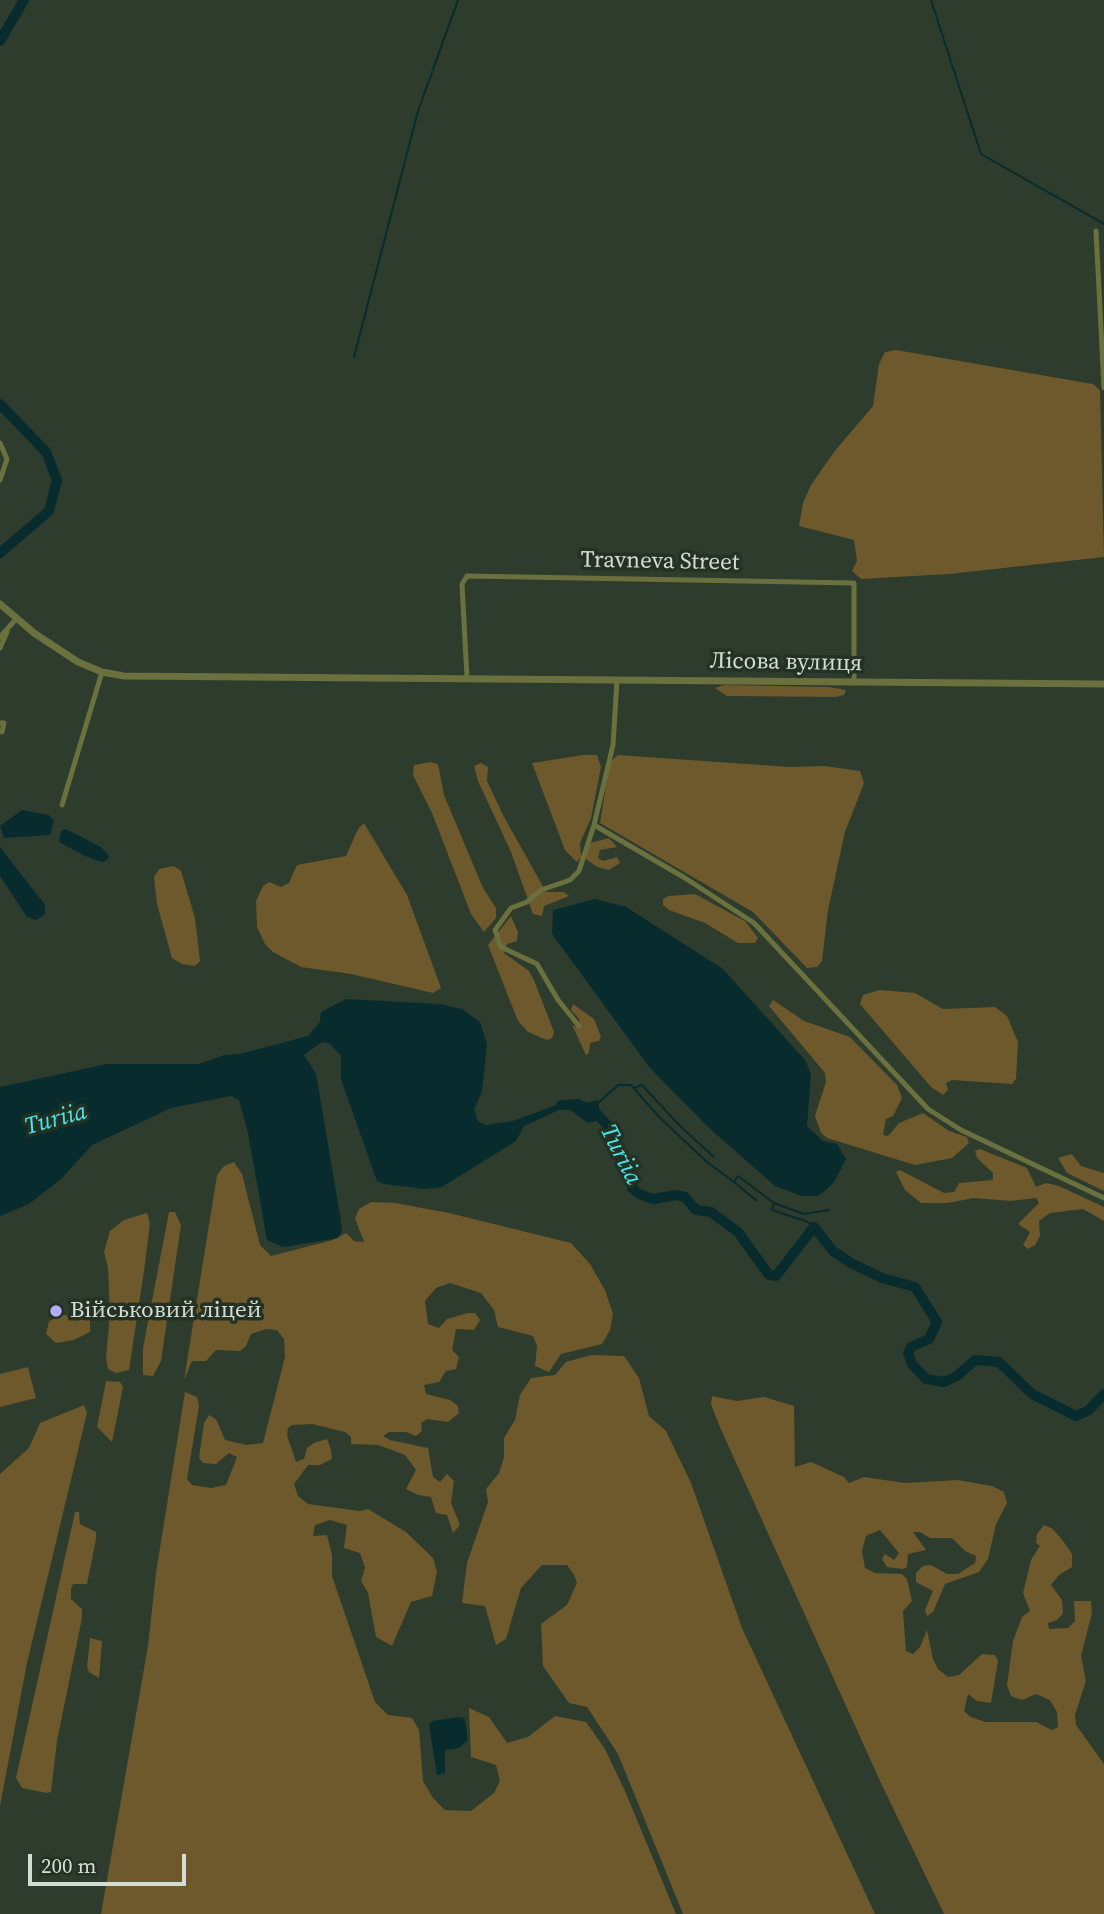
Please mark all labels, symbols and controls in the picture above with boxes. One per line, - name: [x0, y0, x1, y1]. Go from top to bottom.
- street label: Travneva Street: [580, 547, 740, 577]
- street label: Лісова вулиця: [709, 648, 863, 678]
- water label: Turiia: [22, 1098, 90, 1142]
- water label: Turiia: [593, 1120, 647, 1190]
- place label: Військовий ліцей: [70, 1297, 262, 1325]
- marker: Військовий ліцей: [48, 1303, 64, 1319]
- scale bar: [32, 1840, 189, 1884]
- text: 200 m: [41, 1851, 96, 1880]

